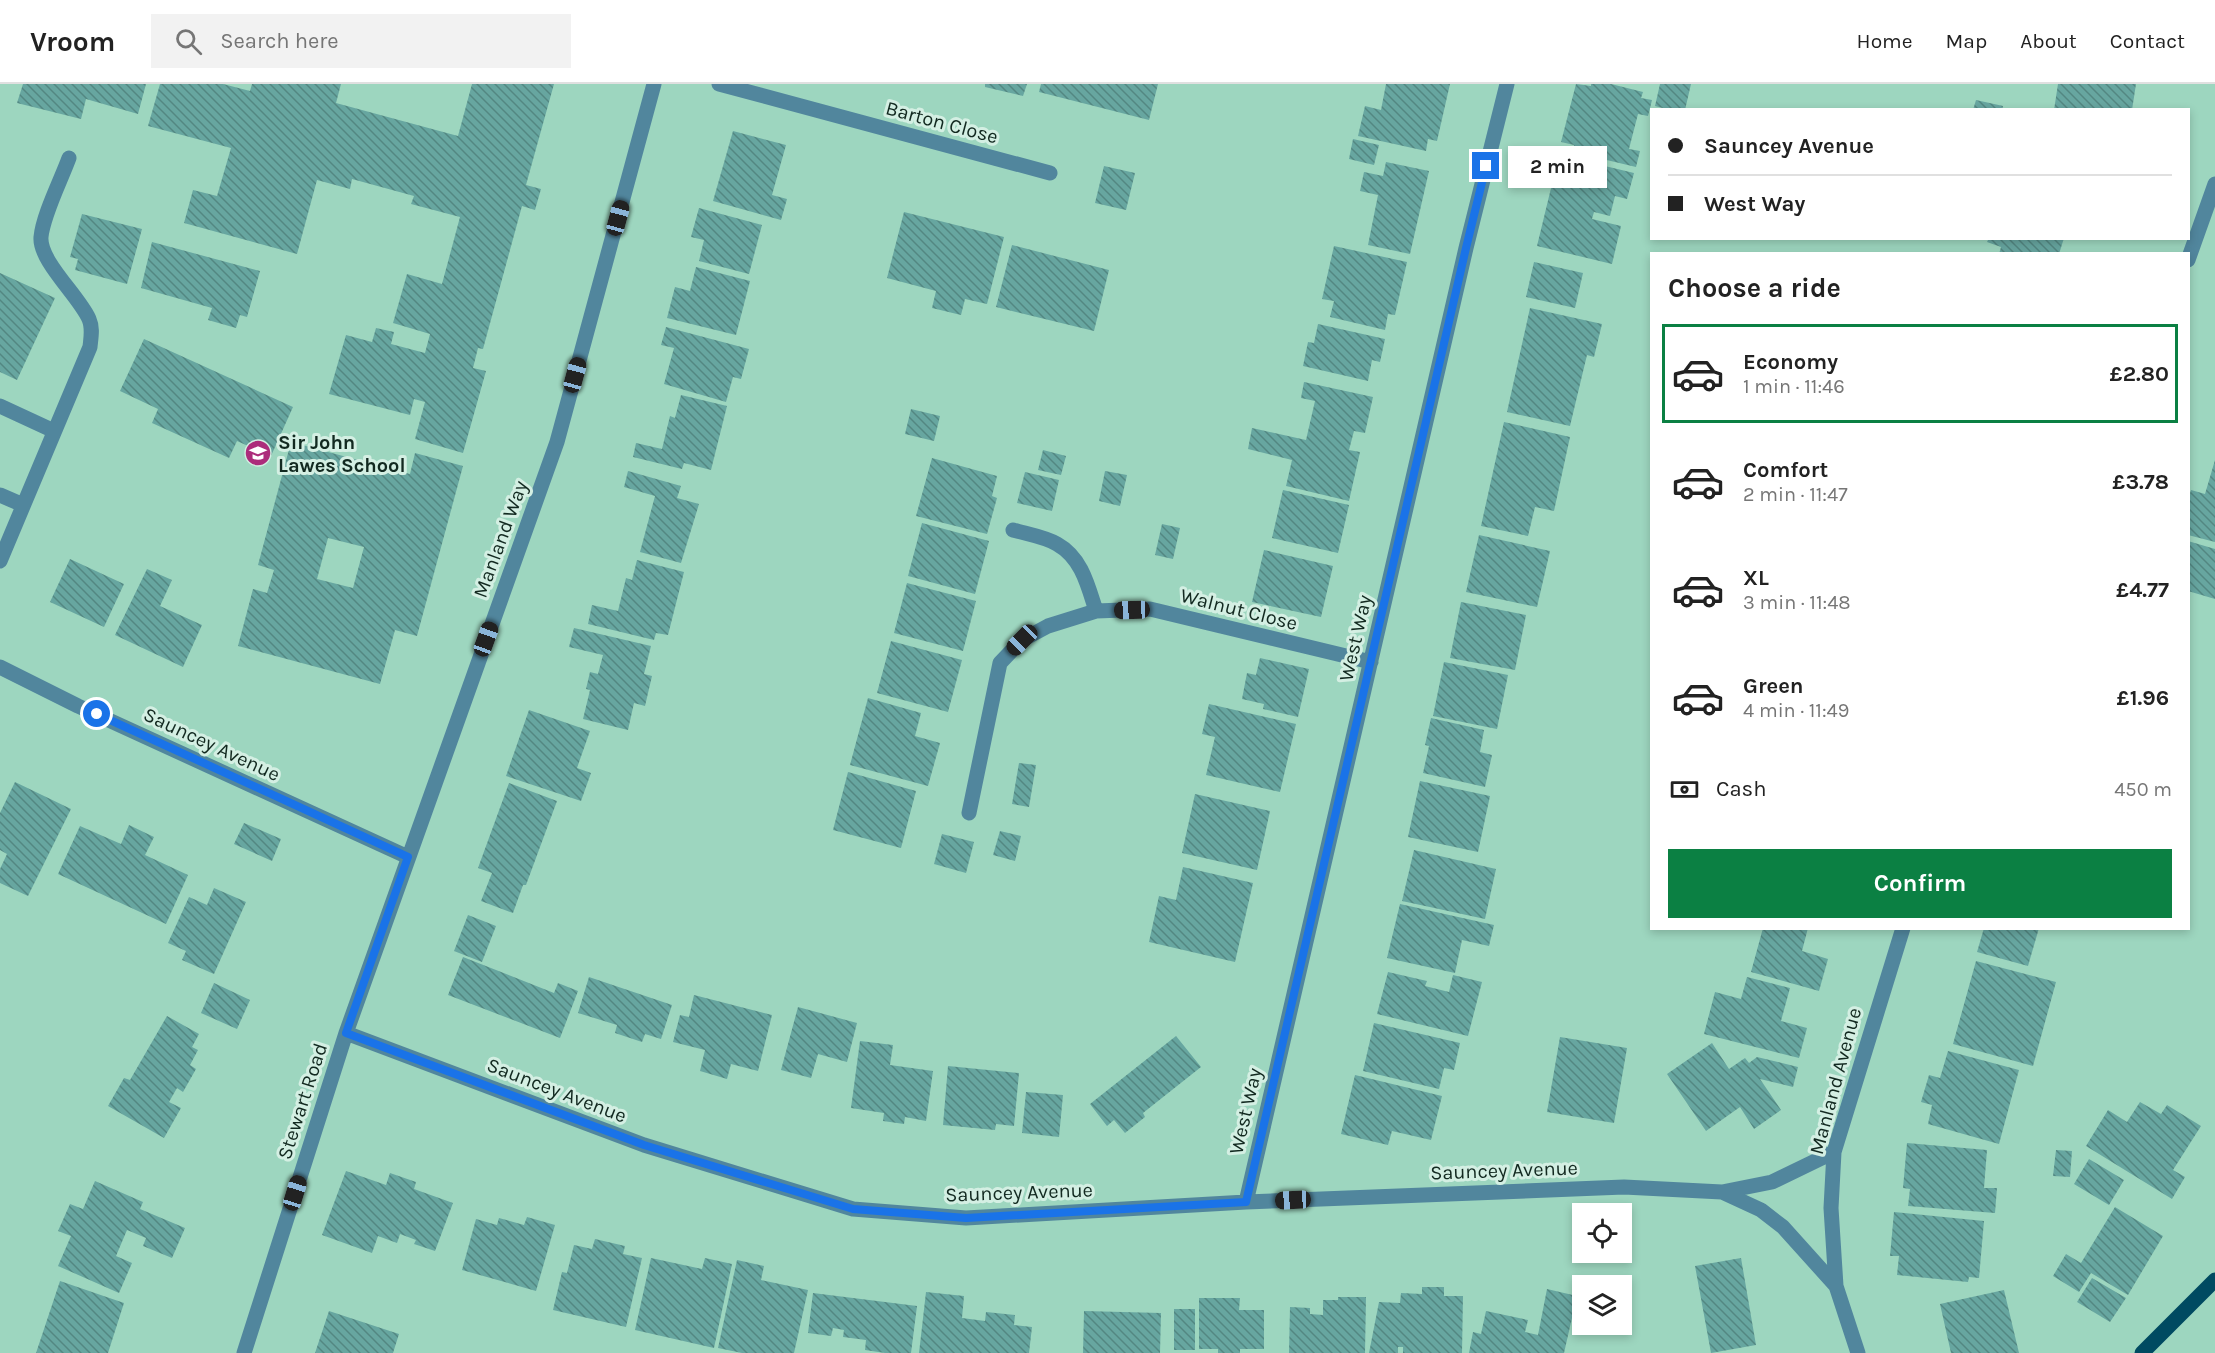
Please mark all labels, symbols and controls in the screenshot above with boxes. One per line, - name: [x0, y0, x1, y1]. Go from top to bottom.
- search box: [151, 14, 571, 68]
- text: Vroom: [30, 25, 115, 58]
- icon: search: [172, 25, 205, 58]
- text: Search here: [220, 28, 339, 54]
- text: Home: [1857, 29, 1913, 53]
- text: Map: [1946, 29, 1987, 53]
- text: About: [2020, 29, 2077, 53]
- text: Contact: [2110, 29, 2185, 53]
- street label: Barton Close: [883, 96, 1001, 149]
- text: Sauncey Avenue: [1704, 133, 1874, 159]
- callout: 2 min: [1507, 145, 1606, 187]
- route end: [1472, 152, 1499, 179]
- text: 2 min: [1530, 155, 1585, 178]
- text: West Way: [1704, 191, 1805, 217]
- car: [605, 198, 631, 238]
- text: Choose a ride: [1668, 272, 1841, 304]
- icon: car: [1671, 347, 1725, 401]
- text: Economy: [1743, 349, 1838, 375]
- car: [562, 355, 588, 395]
- text: £2.80: [2110, 361, 2169, 387]
- text: 1 min · 11:46: [1743, 375, 1845, 398]
- place label: Sir John Lawes School: [278, 431, 405, 477]
- school or university icon: Sir John Lawes School: [243, 438, 273, 468]
- icon: car: [1671, 455, 1725, 509]
- text: Comfort: [1743, 457, 1828, 483]
- text: £3.78: [2112, 469, 2169, 495]
- street label: Manland Way: [469, 478, 532, 601]
- text: 2 min · 11:47: [1743, 483, 1848, 506]
- icon: car: [1671, 563, 1725, 617]
- text: XL: [1743, 565, 1769, 591]
- text: £4.77: [2116, 577, 2169, 603]
- street label: Walnut Close: [1178, 584, 1300, 635]
- text: 3 min · 11:48: [1743, 591, 1851, 614]
- street label: West Way: [1334, 593, 1377, 684]
- car: [1114, 600, 1150, 620]
- car: [471, 619, 501, 659]
- car: [1003, 621, 1041, 659]
- icon: car: [1671, 671, 1725, 725]
- text: Green: [1743, 673, 1804, 699]
- text: £1.96: [2116, 685, 2169, 711]
- text: 4 min · 11:49: [1743, 699, 1849, 722]
- route start: [83, 700, 110, 727]
- street label: Sauncey Avenue: [140, 703, 284, 786]
- icon: cash: [1668, 773, 1701, 806]
- text: Cash: [1716, 776, 1766, 802]
- text: 450 m: [2114, 778, 2172, 801]
- button: Confirm: [1668, 849, 2172, 918]
- street label: Manland Avenue: [1805, 1005, 1866, 1157]
- street label: Stewart Road: [273, 1040, 332, 1162]
- street label: Sauncey Avenue: [484, 1053, 630, 1128]
- street label: West Way: [1224, 1066, 1267, 1157]
- street label: Sauncey Avenue: [1430, 1156, 1578, 1185]
- car: [281, 1173, 309, 1213]
- street label: Sauncey Avenue: [945, 1178, 1093, 1207]
- car: [1275, 1190, 1311, 1210]
- map controls: [1572, 1203, 1632, 1335]
- button: locate: [1572, 1203, 1632, 1263]
- button: layers: [1572, 1275, 1632, 1335]

